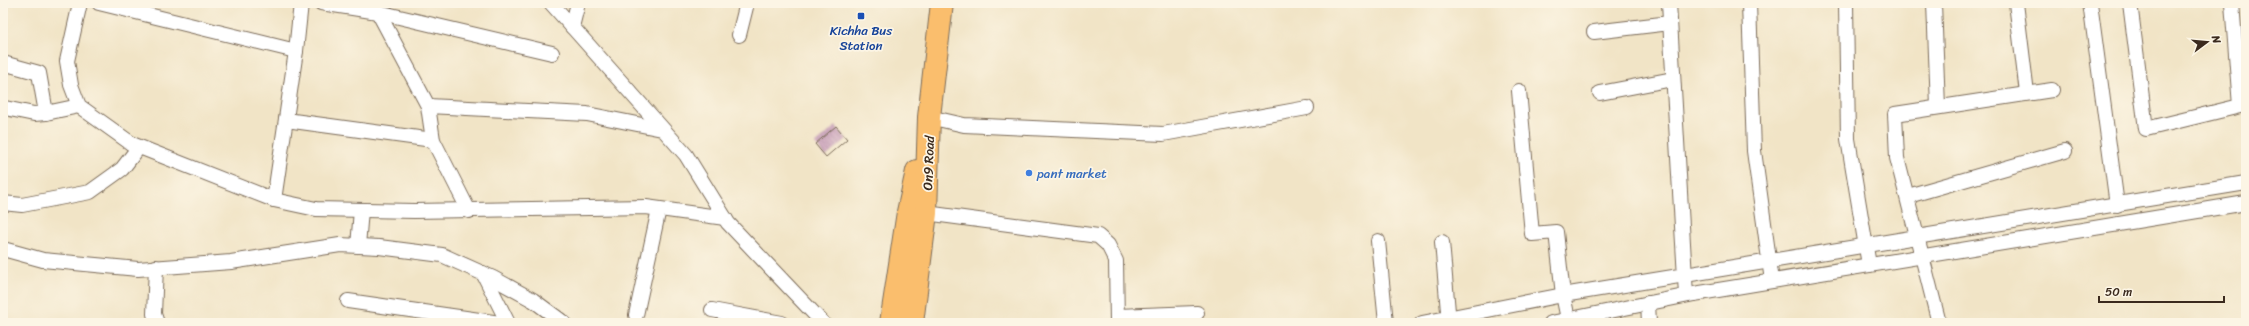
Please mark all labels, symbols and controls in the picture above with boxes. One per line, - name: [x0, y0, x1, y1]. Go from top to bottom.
- marker: Kichha Bus Station: [856, 11, 866, 21]
- place label: Kichha Bus Station: [830, 19, 893, 57]
- north arrow: [2187, 22, 2227, 62]
- text: N: [2206, 32, 2226, 46]
- street label: On9 Road: [916, 134, 941, 191]
- place label: pant market: [1036, 162, 1107, 185]
- marker: pant market: [1024, 168, 1034, 178]
- scale bar: [2099, 278, 2224, 304]
- text: 50 m: [2105, 281, 2132, 303]

